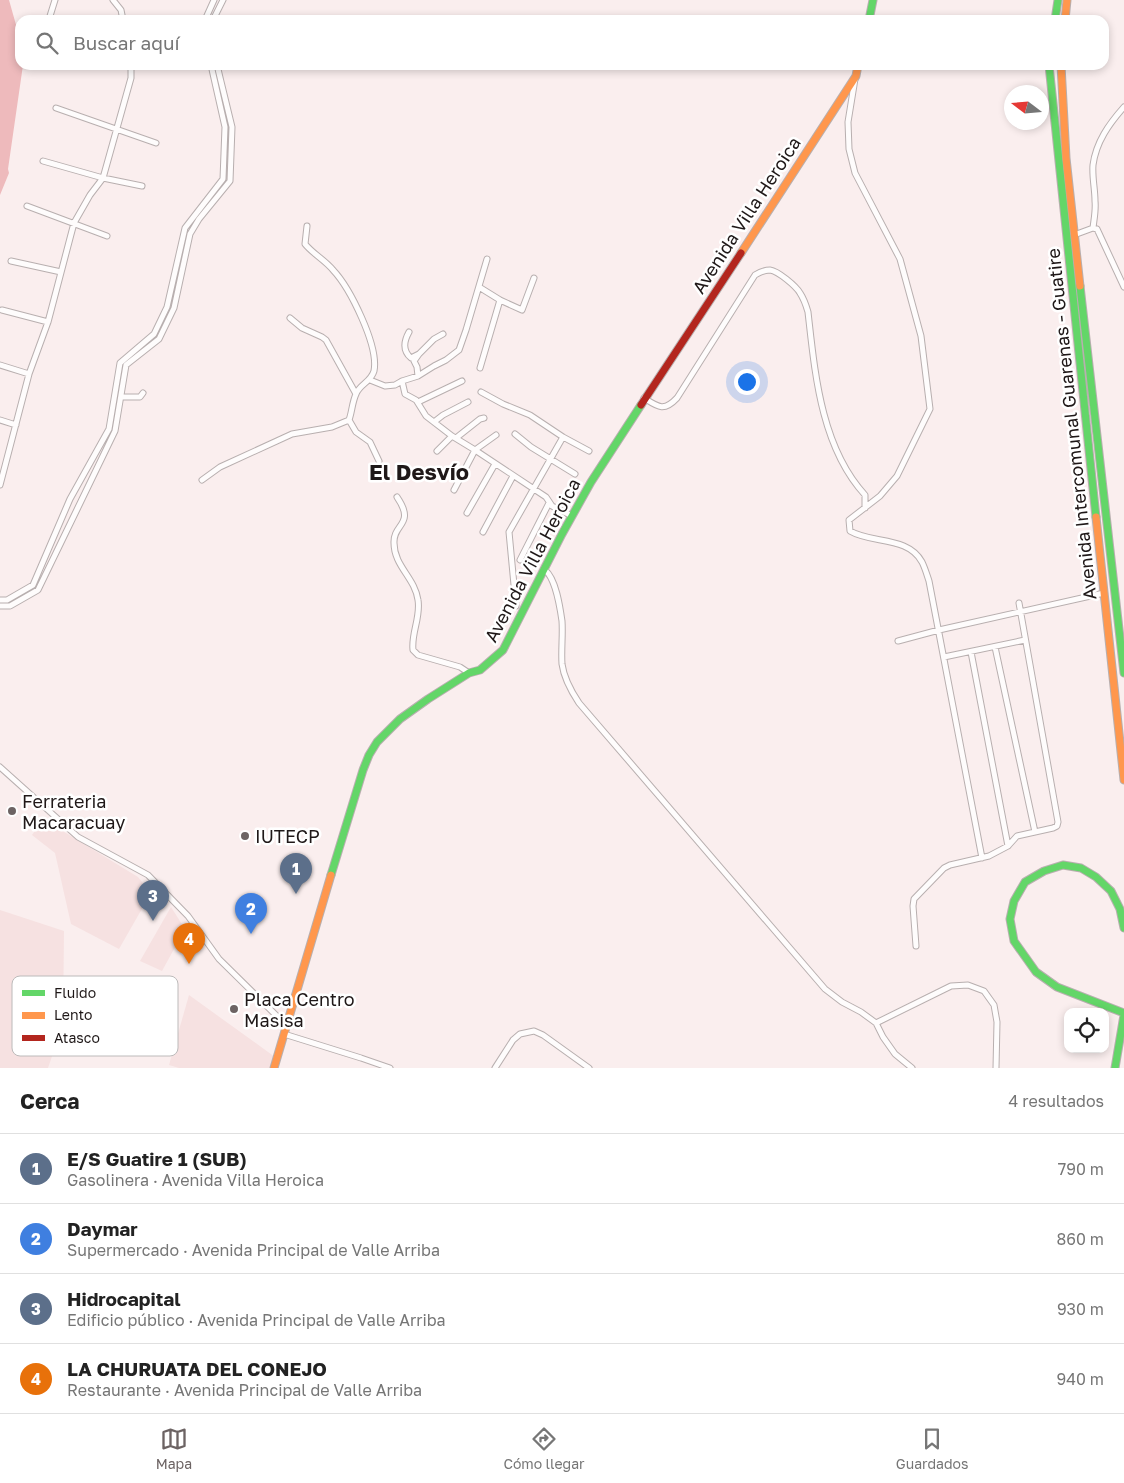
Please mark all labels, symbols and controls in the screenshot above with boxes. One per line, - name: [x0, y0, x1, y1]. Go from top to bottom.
- search box: [15, 15, 1109, 70]
- icon: search: [33, 29, 61, 57]
- text: Buscar aquí: [73, 31, 180, 54]
- north arrow: [1004, 85, 1049, 130]
- street label: Avenida Villa Heroica: [687, 133, 805, 297]
- street label: Avenida Intercomunal Guarenas - Guatire: [1042, 247, 1100, 601]
- your location: [734, 369, 760, 395]
- district label: El Desvío: [369, 458, 469, 485]
- street label: Avenida Villa Heroica: [479, 474, 585, 646]
- place label: Ferrateria Macaracuay: [22, 790, 125, 833]
- marker: Ferrateria Macaracuay: [6, 805, 18, 817]
- place label: IUTECP: [255, 825, 320, 847]
- marker: IUTECP: [239, 830, 251, 842]
- pin: 1: [280, 853, 312, 894]
- pin: 3: [137, 880, 169, 921]
- pin: 2: [235, 893, 267, 934]
- pin: 4: [173, 923, 205, 964]
- legend: [12, 976, 178, 1056]
- text: Fluido: [54, 984, 96, 1001]
- place label: Placa Centro Masisa: [244, 988, 355, 1031]
- marker: Placa Centro Masisa: [228, 1003, 240, 1015]
- text: Lento: [54, 1006, 92, 1023]
- map controls: [1064, 1008, 1109, 1053]
- button: locate: [1064, 1008, 1109, 1053]
- text: Atasco: [54, 1029, 100, 1046]
- text: Cerca: [20, 1088, 79, 1114]
- text: 4 resultados: [1009, 1091, 1104, 1111]
- text: E/S Guatire 1 (SUB): [67, 1147, 247, 1170]
- text: 1: [32, 1159, 40, 1179]
- text: 790 m: [1058, 1159, 1104, 1179]
- text: Gasolinera · Avenida Villa Heroica: [67, 1170, 324, 1190]
- text: Daymar: [67, 1217, 138, 1240]
- text: 2: [31, 1229, 41, 1249]
- text: 860 m: [1056, 1229, 1104, 1249]
- text: Supermercado · Avenida Principal de Valle Arriba: [67, 1240, 440, 1260]
- text: Hidrocapital: [67, 1287, 181, 1310]
- text: 3: [31, 1299, 41, 1319]
- text: 930 m: [1057, 1299, 1104, 1319]
- text: Edificio público · Avenida Principal de Valle Arriba: [67, 1310, 446, 1330]
- text: LA CHURUATA DEL CONEJO: [67, 1357, 327, 1380]
- text: 4: [31, 1369, 41, 1389]
- text: 940 m: [1056, 1369, 1104, 1389]
- text: Restaurante · Avenida Principal de Valle Arriba: [67, 1380, 422, 1400]
- tab: Mapa: [156, 1425, 192, 1472]
- tab: Cómo llegar: [503, 1425, 585, 1472]
- tab: Guardados: [896, 1425, 968, 1472]

